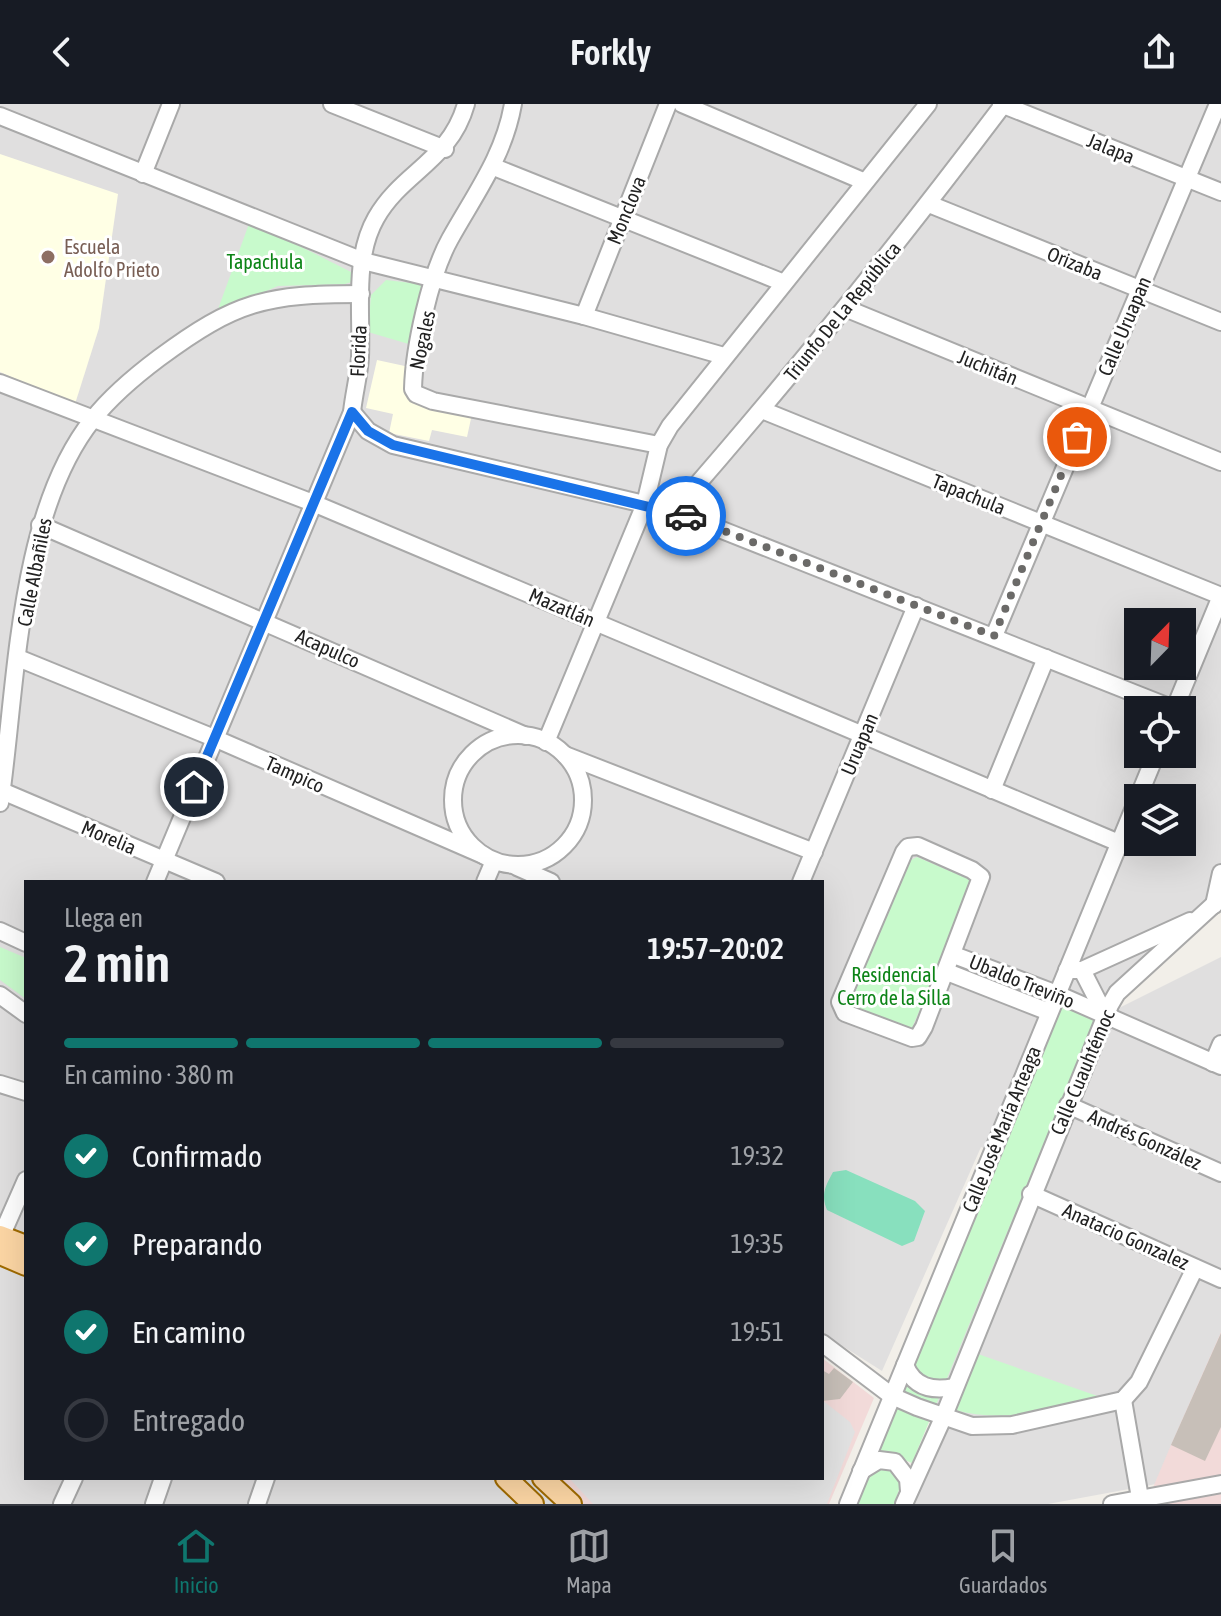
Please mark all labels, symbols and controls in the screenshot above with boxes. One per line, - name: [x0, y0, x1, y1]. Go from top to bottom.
- icon: back: [40, 30, 84, 74]
- icon: share: [1137, 30, 1181, 74]
- text: Forkly: [570, 31, 651, 73]
- street label: Jalapa: [1084, 128, 1138, 168]
- street label: Monclova: [602, 173, 650, 247]
- place label: Escuela Adolfo Prieto: [64, 235, 160, 281]
- street label: Triunfo De La República: [779, 237, 905, 385]
- street label: Orizaba: [1044, 242, 1106, 284]
- marker: Escuela Adolfo Prieto: [39, 248, 57, 266]
- park label: Tapachula: [227, 250, 303, 273]
- street label: Calle Uruapan: [1093, 273, 1155, 379]
- street label: Nogales: [405, 308, 439, 372]
- street label: Florida: [345, 325, 371, 377]
- street label: Juchitán: [955, 345, 1021, 389]
- pin: [1043, 403, 1111, 471]
- icon: bag: [1055, 415, 1099, 459]
- street label: Tapachula: [929, 469, 1009, 519]
- courier: [646, 476, 726, 556]
- icon: car: [664, 494, 708, 538]
- street label: Calle Albañiles: [12, 516, 56, 628]
- street label: Mazatlán: [526, 583, 598, 631]
- north arrow: [1124, 608, 1196, 680]
- map controls: [1124, 608, 1196, 856]
- street label: Acapulco: [292, 624, 364, 672]
- button: locate: [1124, 696, 1196, 768]
- street label: Uruapan: [836, 710, 882, 778]
- street label: Tampico: [262, 751, 328, 797]
- pin: [160, 753, 228, 821]
- icon: home: [172, 765, 216, 809]
- button: layers: [1124, 784, 1196, 856]
- street label: Morelia: [78, 815, 140, 859]
- text: Llega en: [64, 903, 143, 933]
- text: 19:57–20:02: [647, 931, 784, 965]
- text: 2 min: [64, 933, 170, 993]
- street label: Ubaldo Treviño: [966, 949, 1078, 1013]
- park label: Residencial Cerro de la Silla: [837, 963, 951, 1009]
- street label: Calle Cuauhtémoc: [1045, 1005, 1119, 1138]
- street label: Calle José María Arteaga: [957, 1042, 1045, 1216]
- text: En camino · 380 m: [64, 1060, 234, 1090]
- street label: Andrés González: [1085, 1104, 1205, 1174]
- icon: check: [64, 1134, 108, 1178]
- text: Confirmado: [132, 1139, 262, 1173]
- text: 19:32: [730, 1141, 784, 1171]
- street label: Anatacio Gonzalez: [1059, 1198, 1193, 1274]
- icon: check: [64, 1222, 108, 1266]
- text: Preparando: [132, 1227, 262, 1261]
- text: 19:35: [730, 1229, 784, 1259]
- icon: check: [64, 1310, 108, 1354]
- text: En camino: [132, 1315, 246, 1349]
- text: 19:51: [730, 1317, 784, 1347]
- text: Entregado: [132, 1403, 245, 1437]
- tab: Inicio: [174, 1524, 219, 1598]
- tab: Mapa: [566, 1524, 612, 1598]
- tab: Guardados: [959, 1524, 1047, 1598]

